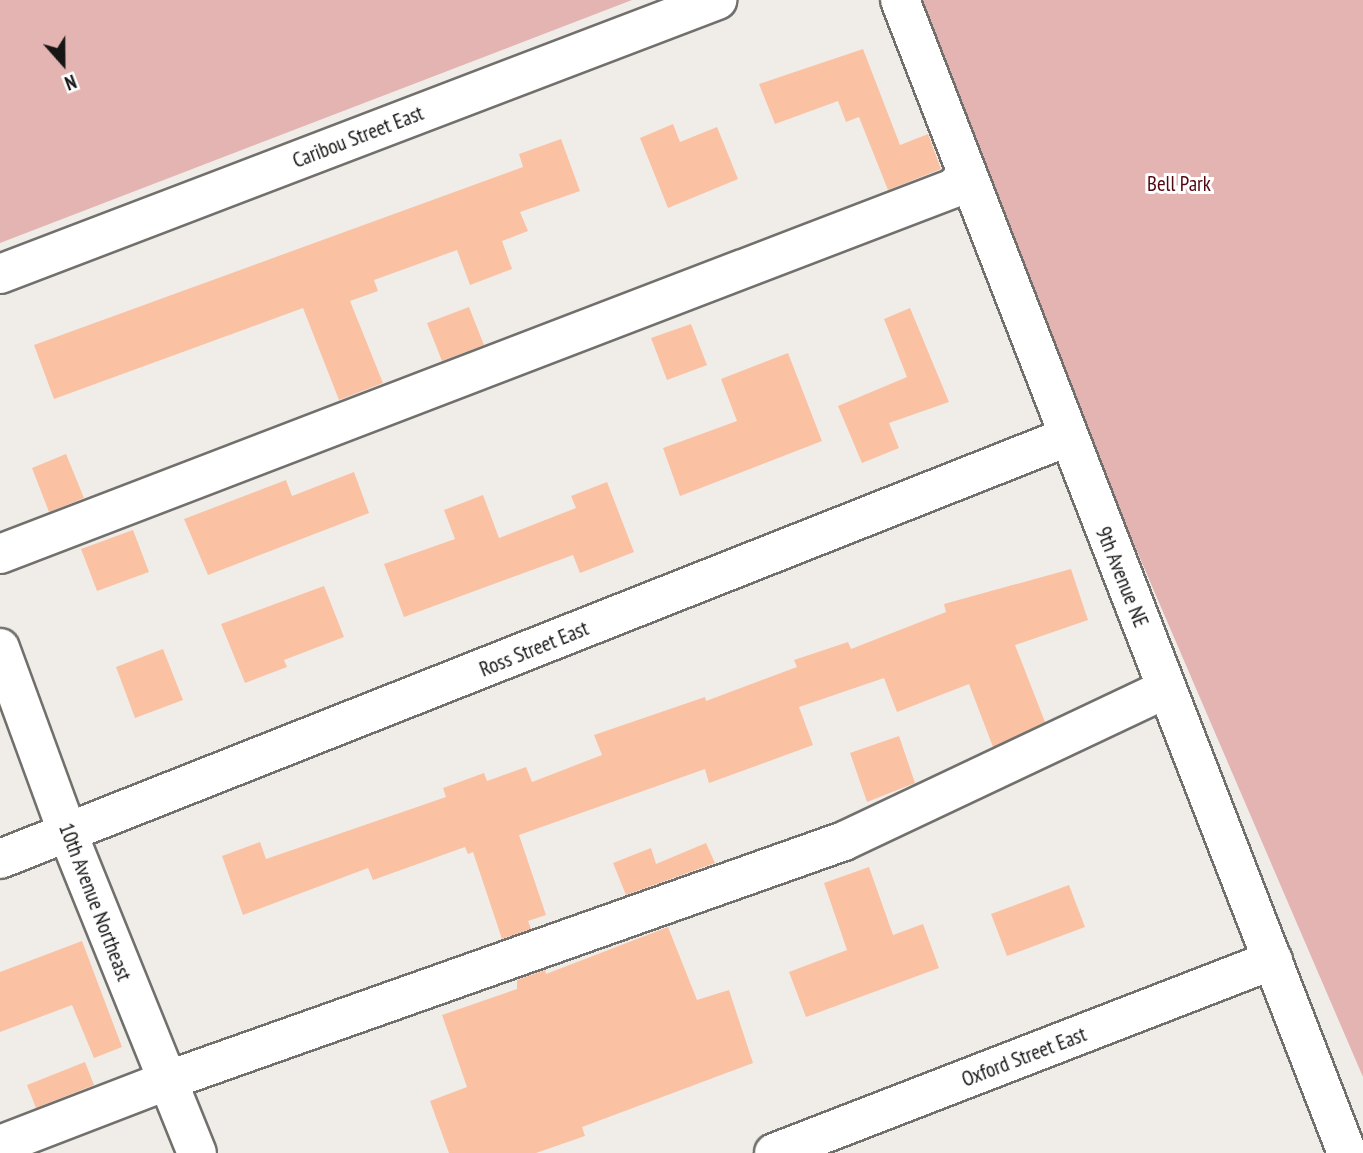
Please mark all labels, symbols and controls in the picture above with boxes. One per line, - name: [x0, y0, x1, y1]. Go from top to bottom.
- north arrow: [28, 28, 98, 98]
- text: N: [61, 70, 80, 96]
- street label: Caribou Street East: [289, 101, 427, 173]
- park label: Bell Park: [1147, 171, 1211, 197]
- street label: 9th Avenue NE: [1090, 523, 1154, 631]
- street label: Ross Street East: [476, 616, 592, 682]
- street label: 10th Avenue Northeast: [53, 819, 137, 985]
- street label: Oxford Street East: [958, 1022, 1090, 1092]

